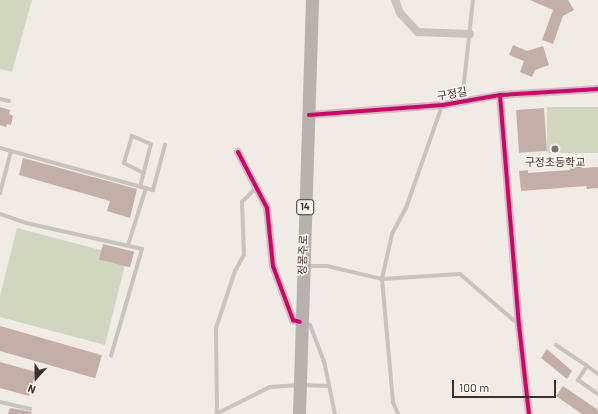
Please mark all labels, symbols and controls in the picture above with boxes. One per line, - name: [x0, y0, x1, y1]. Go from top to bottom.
- street label: 구정길: [436, 85, 468, 103]
- marker: 구정초등학교: [550, 144, 560, 154]
- place label: 구정초등학교: [525, 155, 585, 169]
- road number: 14: [296, 199, 314, 215]
- street label: 정몽주로: [296, 235, 310, 275]
- north arrow: [16, 358, 56, 398]
- scale bar: [454, 372, 558, 398]
- text: 100 m: [459, 380, 489, 394]
- text: N: [26, 382, 37, 397]

